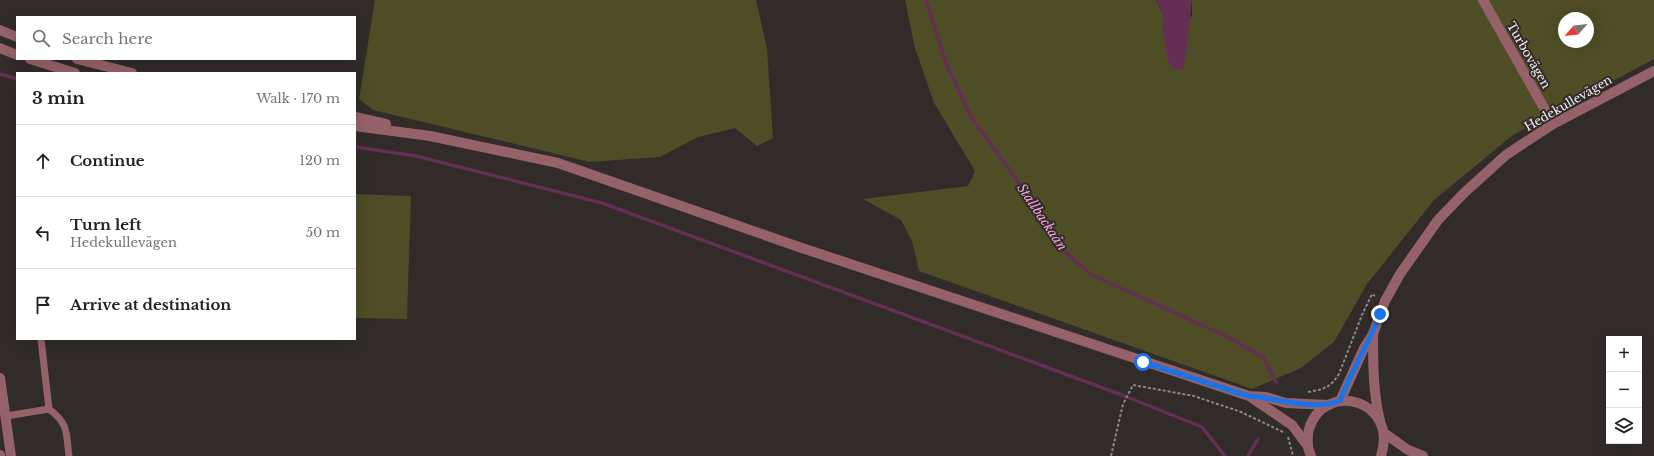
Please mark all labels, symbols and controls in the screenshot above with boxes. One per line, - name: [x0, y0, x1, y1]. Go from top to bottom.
- north arrow: [1558, 12, 1594, 48]
- search box: [16, 16, 356, 60]
- street label: Turbovägen: [1504, 19, 1554, 91]
- icon: search: [30, 27, 52, 49]
- text: Search here: [62, 29, 153, 48]
- street label: Hedekullevägen: [1521, 72, 1615, 134]
- text: 3 min: [32, 88, 85, 109]
- text: Walk · 170 m: [256, 90, 340, 107]
- icon: ahead: [32, 150, 54, 172]
- text: Continue: [70, 151, 145, 170]
- text: 120 m: [299, 152, 340, 169]
- water label: Stallbackaån: [1013, 180, 1071, 254]
- text: Turn left: [70, 215, 141, 234]
- icon: left: [32, 222, 54, 244]
- text: 50 m: [306, 224, 340, 241]
- text: Hedekullevägen: [70, 234, 177, 251]
- icon: arrive: [32, 294, 54, 316]
- text: Arrive at destination: [70, 295, 231, 314]
- route end: [1371, 305, 1389, 323]
- map controls: [1606, 336, 1642, 444]
- button: +: [1606, 336, 1642, 372]
- route start: [1134, 353, 1152, 371]
- button: −: [1606, 372, 1642, 408]
- button: layers: [1606, 408, 1642, 444]

